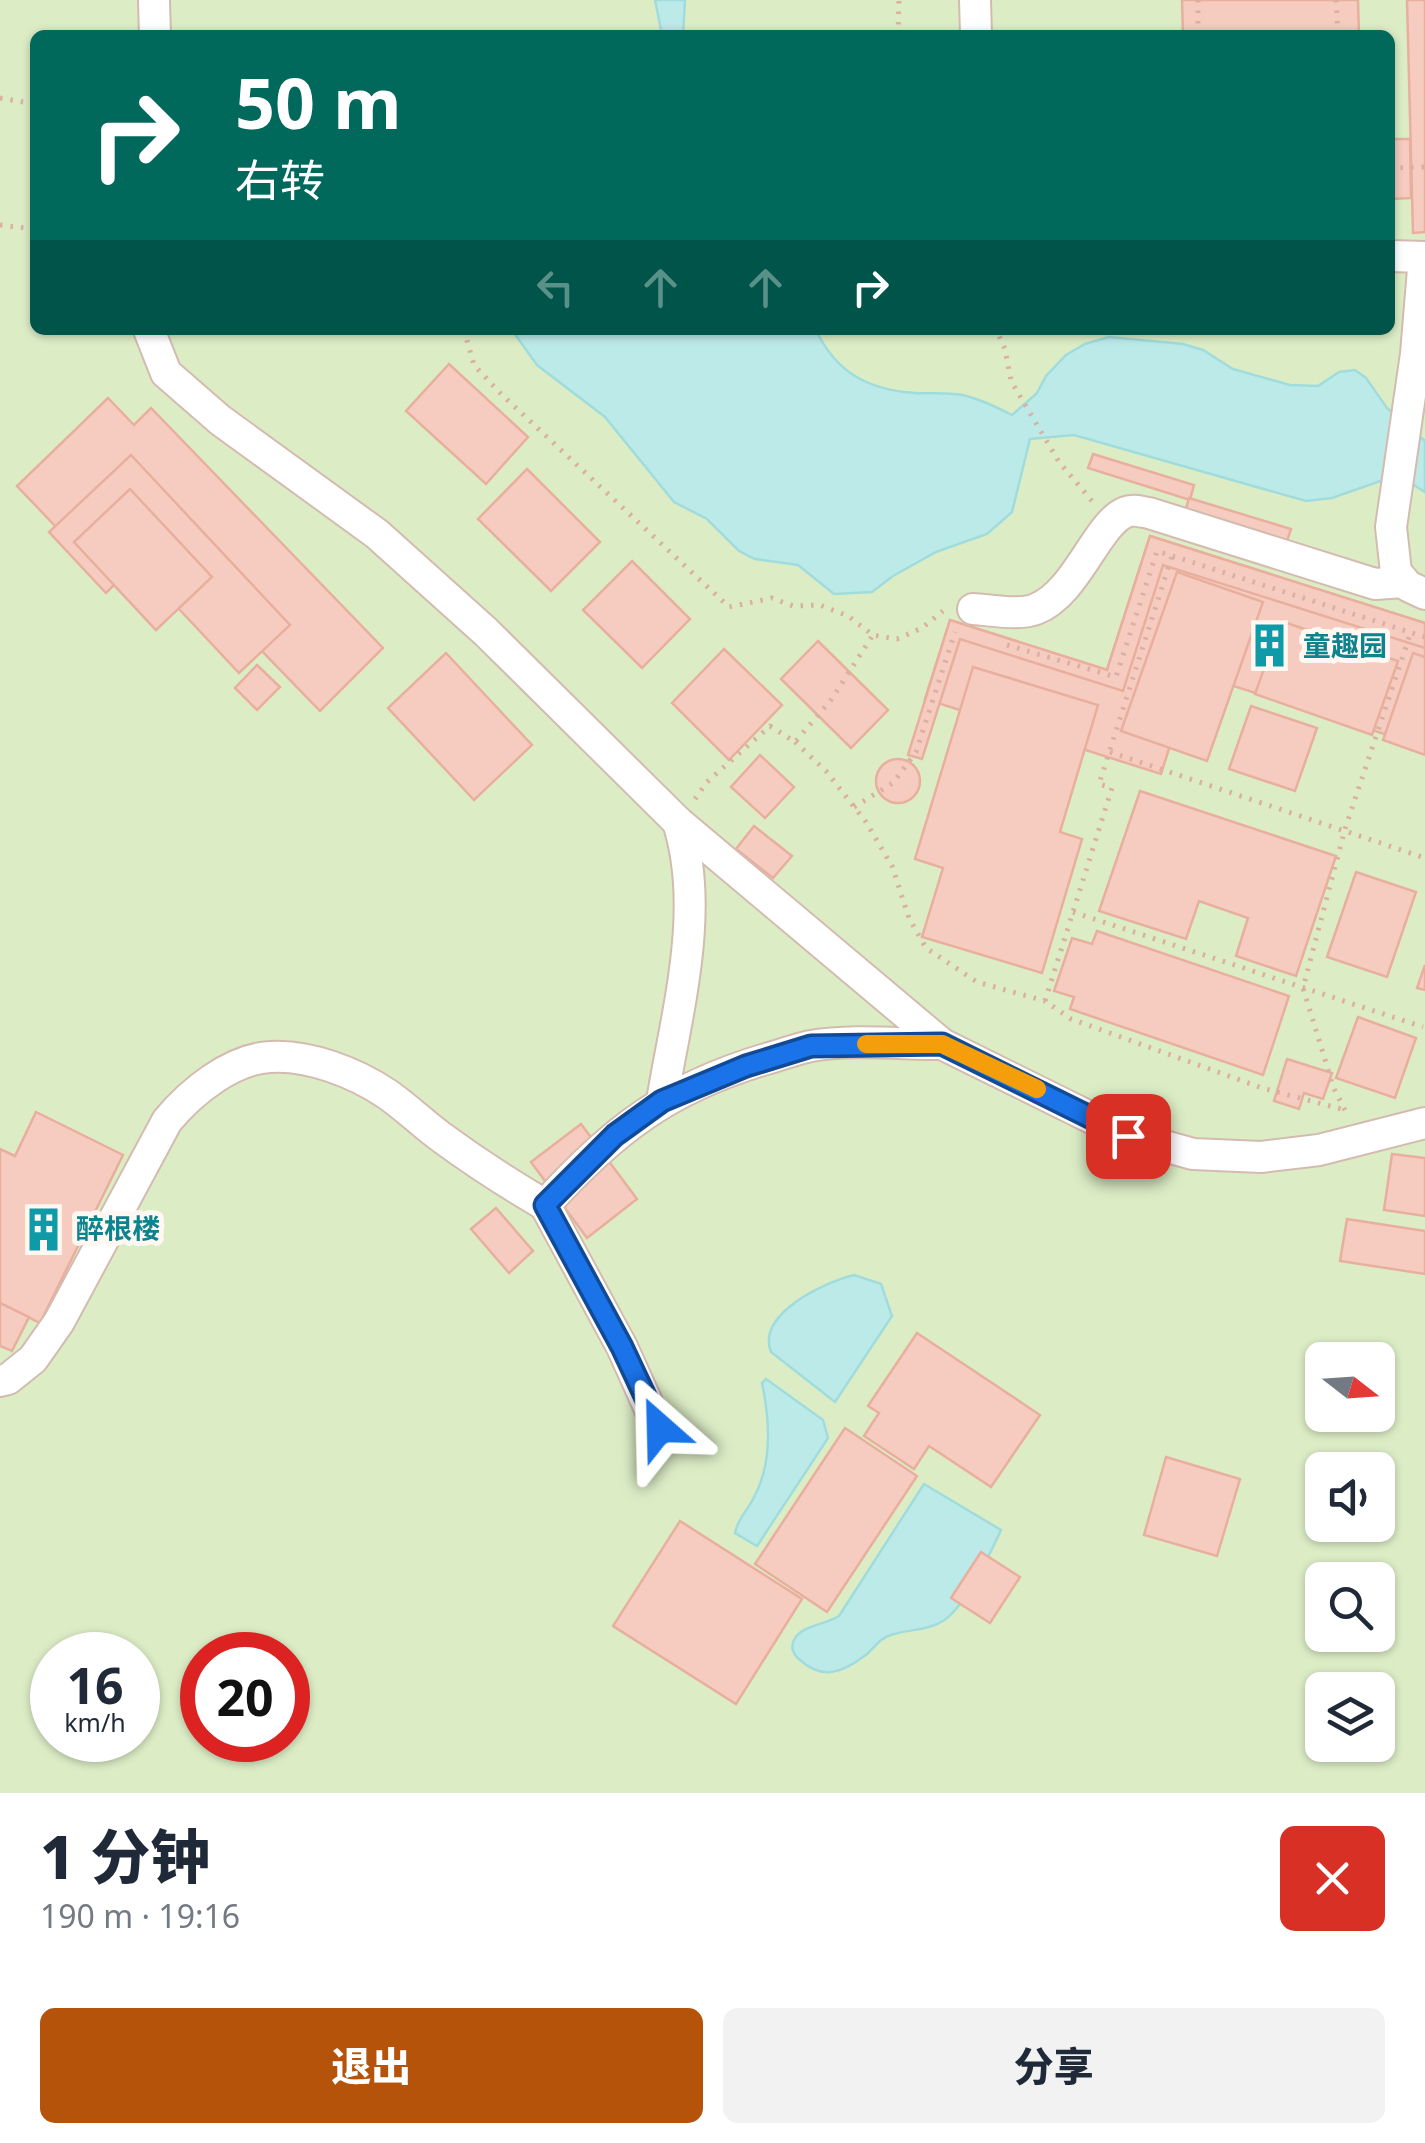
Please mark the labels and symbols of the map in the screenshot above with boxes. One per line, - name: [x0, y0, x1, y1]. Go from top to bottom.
- building icon: 童趣园: [1246, 622, 1294, 670]
- place label: 童趣园: [1303, 626, 1387, 664]
- pin: [1086, 1094, 1171, 1179]
- building icon: 醉根楼: [19, 1205, 67, 1253]
- place label: 醉根楼: [76, 1209, 160, 1247]
- north arrow: [1305, 1342, 1395, 1432]
- position arrow: [608, 1376, 712, 1480]
- speed limit sign: 20: [180, 1632, 310, 1762]

